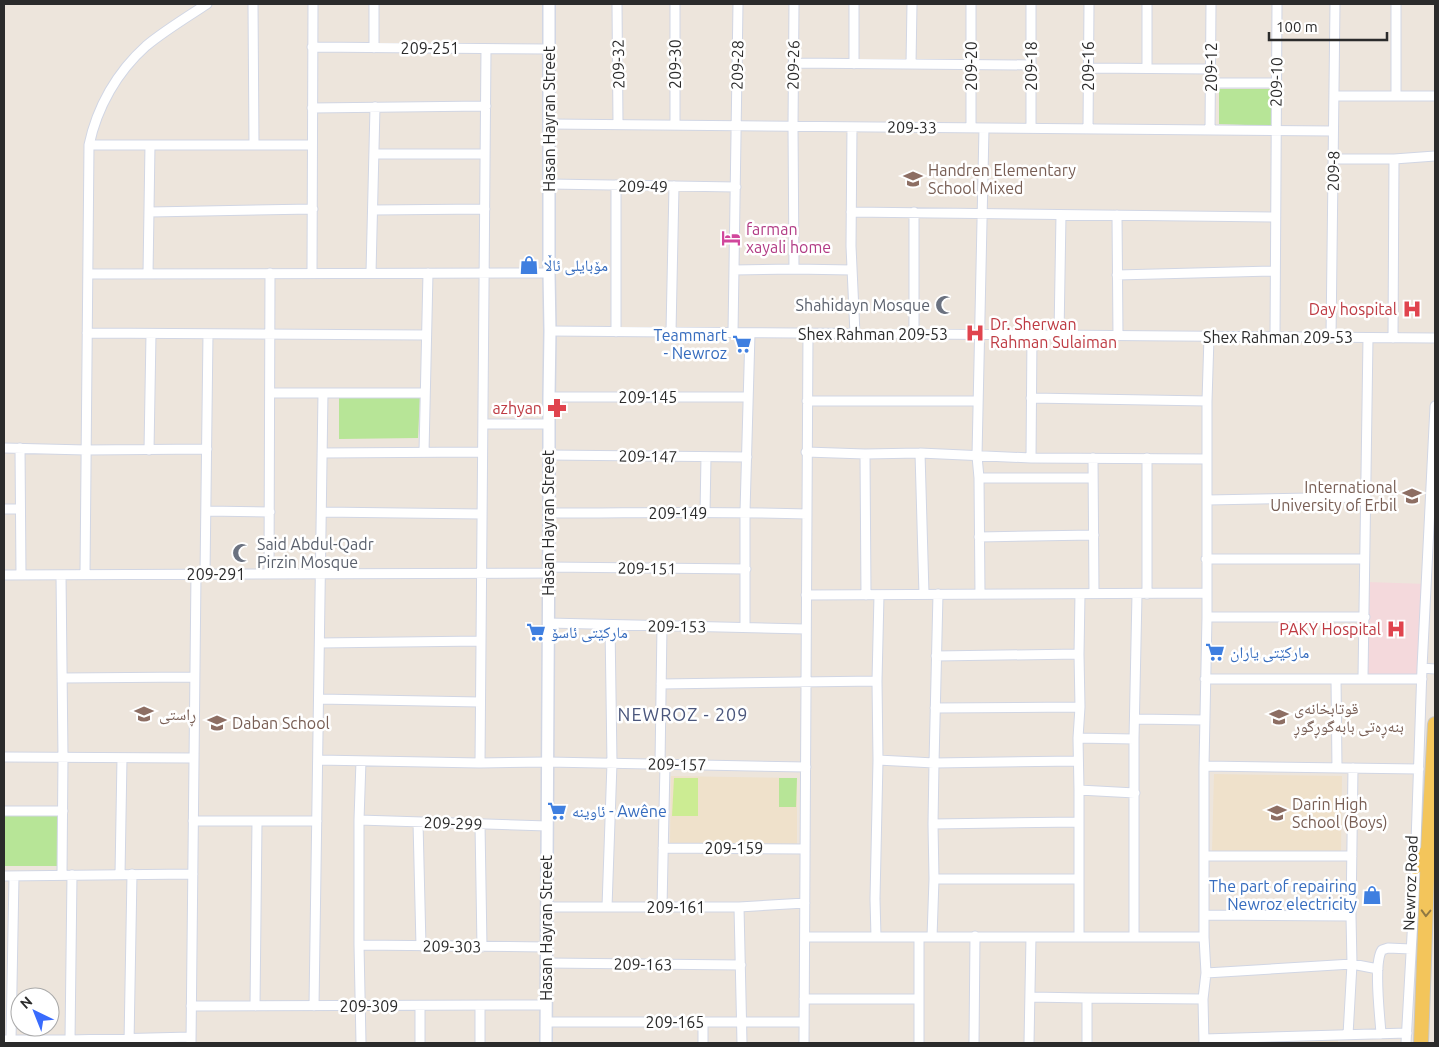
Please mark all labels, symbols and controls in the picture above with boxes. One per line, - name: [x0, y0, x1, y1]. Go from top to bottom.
- scale bar: [1269, 10, 1386, 42]
- text: 100 m: [1276, 18, 1318, 35]
- street label: 209-251: [401, 39, 459, 57]
- street label: 209-32: [609, 39, 627, 89]
- street label: 209-30: [666, 39, 684, 89]
- street label: 209-28: [728, 40, 746, 90]
- street label: 209-26: [784, 40, 802, 90]
- street label: 209-20: [962, 41, 980, 91]
- street label: 209-18: [1022, 41, 1040, 91]
- street label: 209-16: [1079, 41, 1097, 91]
- street label: 209-12: [1202, 42, 1220, 92]
- street label: Hasan Hayran Street: [540, 45, 558, 192]
- street label: 209-10: [1267, 57, 1285, 107]
- street label: 209-33: [887, 118, 937, 136]
- street label: 209-8: [1324, 150, 1342, 192]
- place label: Handren Elementary School Mixed: [928, 161, 1076, 197]
- school or university icon: Handren Elementary School Mixed: [902, 168, 924, 190]
- street label: 209-49: [618, 177, 668, 195]
- place label: farman xayali home: [746, 220, 831, 256]
- hotel icon: farman xayali home: [720, 227, 742, 249]
- shop icon: مۆبایلی ئاڵا: [518, 254, 540, 276]
- place label: مۆبایلی ئاڵا: [544, 254, 608, 276]
- mosque icon: Shahidayn Mosque: [934, 294, 956, 316]
- place label: Shahidayn Mosque: [796, 296, 930, 314]
- hospital icon: Day hospital: [1401, 298, 1423, 320]
- place label: Day hospital: [1309, 300, 1397, 318]
- place label: Dr. Sherwan Rahman Sulaiman: [990, 315, 1117, 351]
- hospital icon: Dr. Sherwan Rahman Sulaiman: [964, 322, 986, 344]
- street label: Shex Rahman 209-53: [798, 325, 948, 343]
- place label: Teammart - Newroz: [654, 326, 728, 362]
- street label: Shex Rahman 209-53: [1203, 328, 1353, 346]
- supermarket icon: Teammart - Newroz: [731, 333, 753, 355]
- street label: 209-145: [619, 388, 677, 406]
- pharmacy icon: azhyan: [546, 397, 568, 419]
- place label: azhyan: [492, 399, 542, 417]
- street label: 209-147: [618, 446, 678, 466]
- street label: Hasan Hayran Street: [539, 449, 557, 596]
- place label: International University of Erbil: [1270, 478, 1397, 514]
- school or university icon: International University of Erbil: [1401, 485, 1423, 507]
- street label: 209-149: [649, 504, 707, 522]
- place label: Said Abdul-Qadr Pirzin Mosque: [257, 535, 374, 571]
- mosque icon: Said Abdul-Qadr Pirzin Mosque: [231, 542, 253, 564]
- street label: 209-151: [617, 558, 677, 578]
- street label: 209-291: [187, 565, 245, 583]
- street label: 209-153: [647, 616, 707, 636]
- hospital icon: PAKY Hospital: [1385, 618, 1407, 640]
- place label: PAKY Hospital: [1279, 620, 1381, 638]
- supermarket icon: مارکێتی ئاسۆ: [525, 621, 547, 643]
- place label: مارکێتی ئاسۆ: [551, 623, 628, 643]
- supermarket icon: مارکێتی یاران: [1204, 641, 1226, 663]
- place label: مارکێتی یاران: [1230, 643, 1309, 663]
- place label: قوتابخانەی بنەڕەتی بابەگوڕگوڕ: [1293, 699, 1404, 739]
- school or university icon: ڕاستی: [133, 703, 155, 725]
- district label: NEWROZ - 209: [618, 704, 748, 724]
- place label: ڕاستی: [159, 705, 196, 727]
- school or university icon: قوتابخانەی بنەڕەتی بابەگوڕگوڕ: [1268, 706, 1290, 728]
- school or university icon: Daban School: [206, 712, 228, 734]
- place label: Daban School: [232, 714, 330, 732]
- street label: 209-157: [647, 754, 707, 774]
- place label: Darin High School (Boys): [1292, 795, 1388, 832]
- supermarket icon: ئاوینە - Awêne: [546, 800, 568, 822]
- place label: ئاوینە - Awêne: [572, 802, 667, 821]
- school or university icon: Darin High School (Boys): [1266, 802, 1288, 824]
- street label: 209-299: [423, 813, 483, 833]
- street label: Newroz Road: [1399, 835, 1421, 931]
- street label: 209-159: [705, 839, 763, 857]
- street label: Hasan Hayran Street: [537, 854, 555, 1001]
- place label: The part of repairing Newroz electricity: [1209, 877, 1357, 913]
- shop icon: The part of repairing Newroz electricity: [1361, 884, 1383, 906]
- street label: 209-161: [647, 898, 705, 916]
- one-way arrow: [1421, 910, 1431, 917]
- street label: 209-303: [422, 936, 482, 956]
- street label: 209-163: [613, 954, 673, 974]
- north arrow: [10, 987, 60, 1037]
- text: N: [17, 993, 35, 1012]
- street label: 209-309: [340, 997, 398, 1015]
- street label: 209-165: [646, 1013, 704, 1031]

